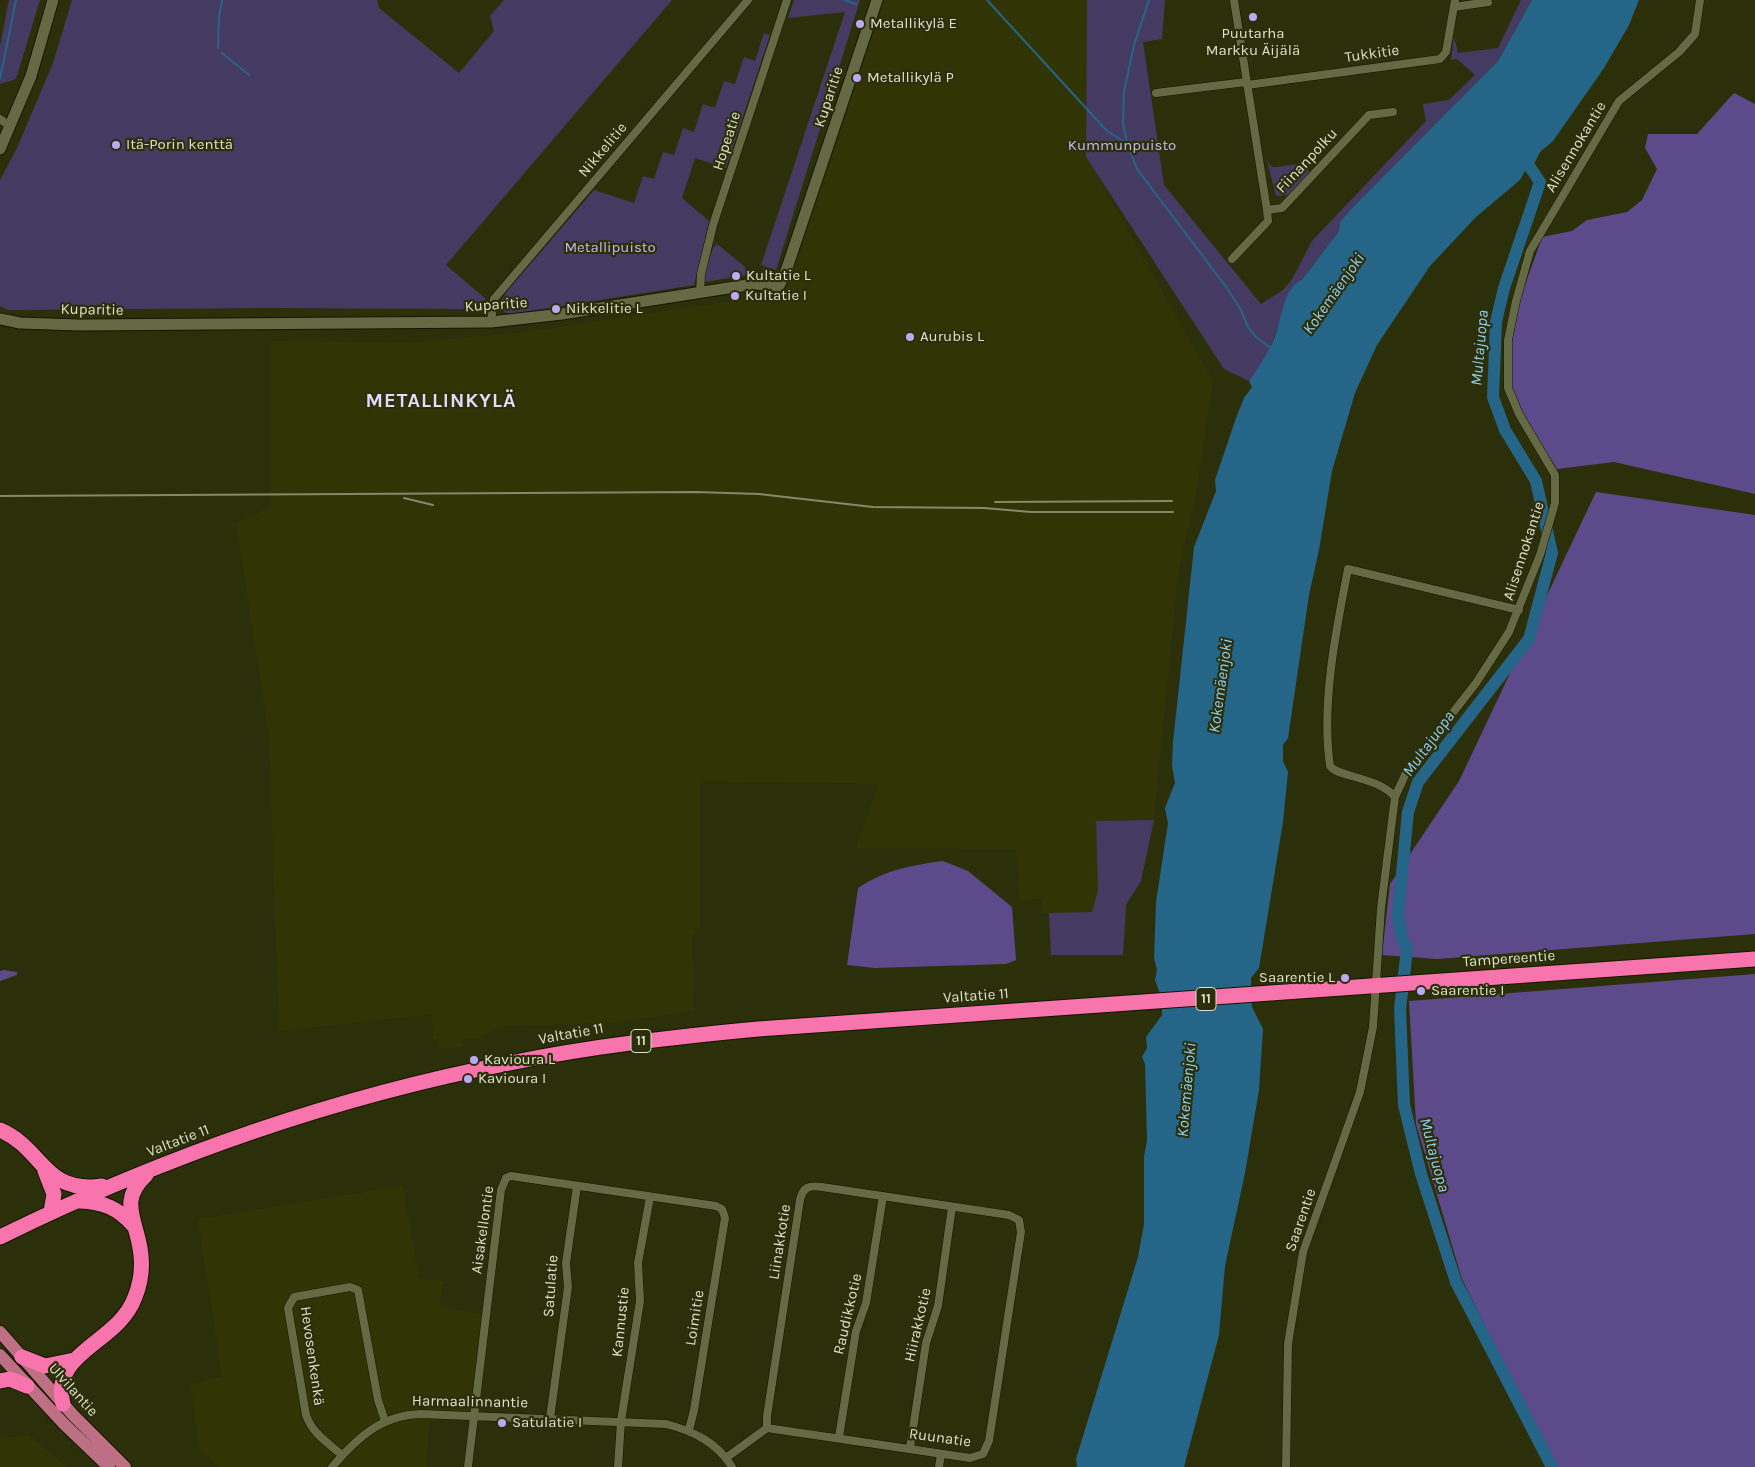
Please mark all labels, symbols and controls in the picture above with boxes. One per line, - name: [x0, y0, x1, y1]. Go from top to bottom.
- marker: Puutarha Markku Äijälä: [1247, 11, 1259, 23]
- place label: Metallikylä E: [870, 15, 957, 33]
- marker: Metallikylä E: [854, 18, 866, 30]
- place label: Puutarha Markku Äijälä: [1206, 25, 1300, 60]
- street label: Tukkitie: [1344, 41, 1400, 67]
- street label: Kuparitie: [811, 64, 847, 130]
- place label: Metallikylä P: [867, 69, 954, 87]
- marker: Metallikylä P: [851, 72, 863, 84]
- street label: Alisennokantie: [1542, 98, 1610, 196]
- street label: Hopeatie: [709, 109, 745, 173]
- street label: Nikkelitie: [575, 119, 631, 181]
- street label: Fiinanpolku: [1273, 125, 1341, 197]
- place label: Itä-Porin kenttä: [126, 136, 233, 154]
- park label: Kummunpuisto: [1068, 137, 1176, 155]
- marker: Itä-Porin kenttä: [110, 139, 122, 151]
- park label: Metallipuisto: [564, 239, 656, 257]
- water label: Kokemäenjoki: [1299, 250, 1369, 338]
- place label: Kultatie L: [746, 267, 811, 285]
- marker: Kultatie L: [730, 270, 742, 282]
- place label: Kultatie I: [745, 287, 807, 305]
- marker: Kultatie I: [729, 290, 741, 302]
- street label: Kuparitie: [464, 294, 528, 316]
- street label: Kuparitie: [60, 300, 124, 320]
- place label: Nikkelitie L: [566, 300, 642, 318]
- marker: Nikkelitie L: [550, 303, 562, 315]
- water label: Multajuopa: [1467, 309, 1493, 387]
- place label: Aurubis L: [920, 328, 984, 346]
- marker: Aurubis L: [904, 331, 916, 343]
- district label: METALLINKYLÄ: [364, 389, 518, 413]
- street label: Alisennokantie: [1500, 499, 1548, 603]
- water label: Kokemäenjoki: [1205, 638, 1237, 734]
- water label: Multajuopa: [1399, 708, 1459, 780]
- street label: Tampereentie: [1462, 947, 1556, 971]
- place label: Saarentie L: [1259, 969, 1335, 987]
- marker: Saarentie L: [1339, 972, 1351, 984]
- place label: Saarentie I: [1431, 982, 1504, 1000]
- street label: Valtatie 11: [943, 985, 1009, 1007]
- marker: Saarentie I: [1415, 985, 1427, 997]
- road number: 11: [1196, 988, 1216, 1011]
- street label: Valtatie 11: [537, 1019, 605, 1049]
- road number: 11: [631, 1030, 651, 1052]
- water label: Kokemäenjoki: [1173, 1042, 1201, 1138]
- place label: Kavioura L: [484, 1051, 555, 1069]
- marker: Kavioura L: [468, 1054, 480, 1066]
- place label: Kavioura I: [478, 1070, 546, 1088]
- marker: Kavioura I: [462, 1073, 474, 1085]
- water label: Multajuopa: [1415, 1116, 1453, 1194]
- street label: Valtatie 11: [144, 1121, 212, 1161]
- street label: Aisakellontie: [468, 1185, 498, 1275]
- street label: Saarentie: [1282, 1186, 1320, 1254]
- street label: Liinakkotie: [765, 1203, 795, 1281]
- street label: Satulatie: [540, 1254, 562, 1318]
- street label: Raudikkotie: [830, 1272, 866, 1356]
- street label: Kannustie: [608, 1286, 634, 1358]
- street label: Hiirakkotie: [901, 1286, 935, 1364]
- street label: Loimitie: [682, 1289, 708, 1347]
- street label: Hevosenkenkä: [296, 1305, 328, 1407]
- street label: Ulvilantie: [44, 1360, 102, 1420]
- street label: Harmaalinnantie: [412, 1392, 528, 1412]
- place label: Satulatie I: [512, 1414, 582, 1432]
- marker: Satulatie I: [496, 1417, 508, 1429]
- street label: Ruunatie: [908, 1425, 972, 1451]

